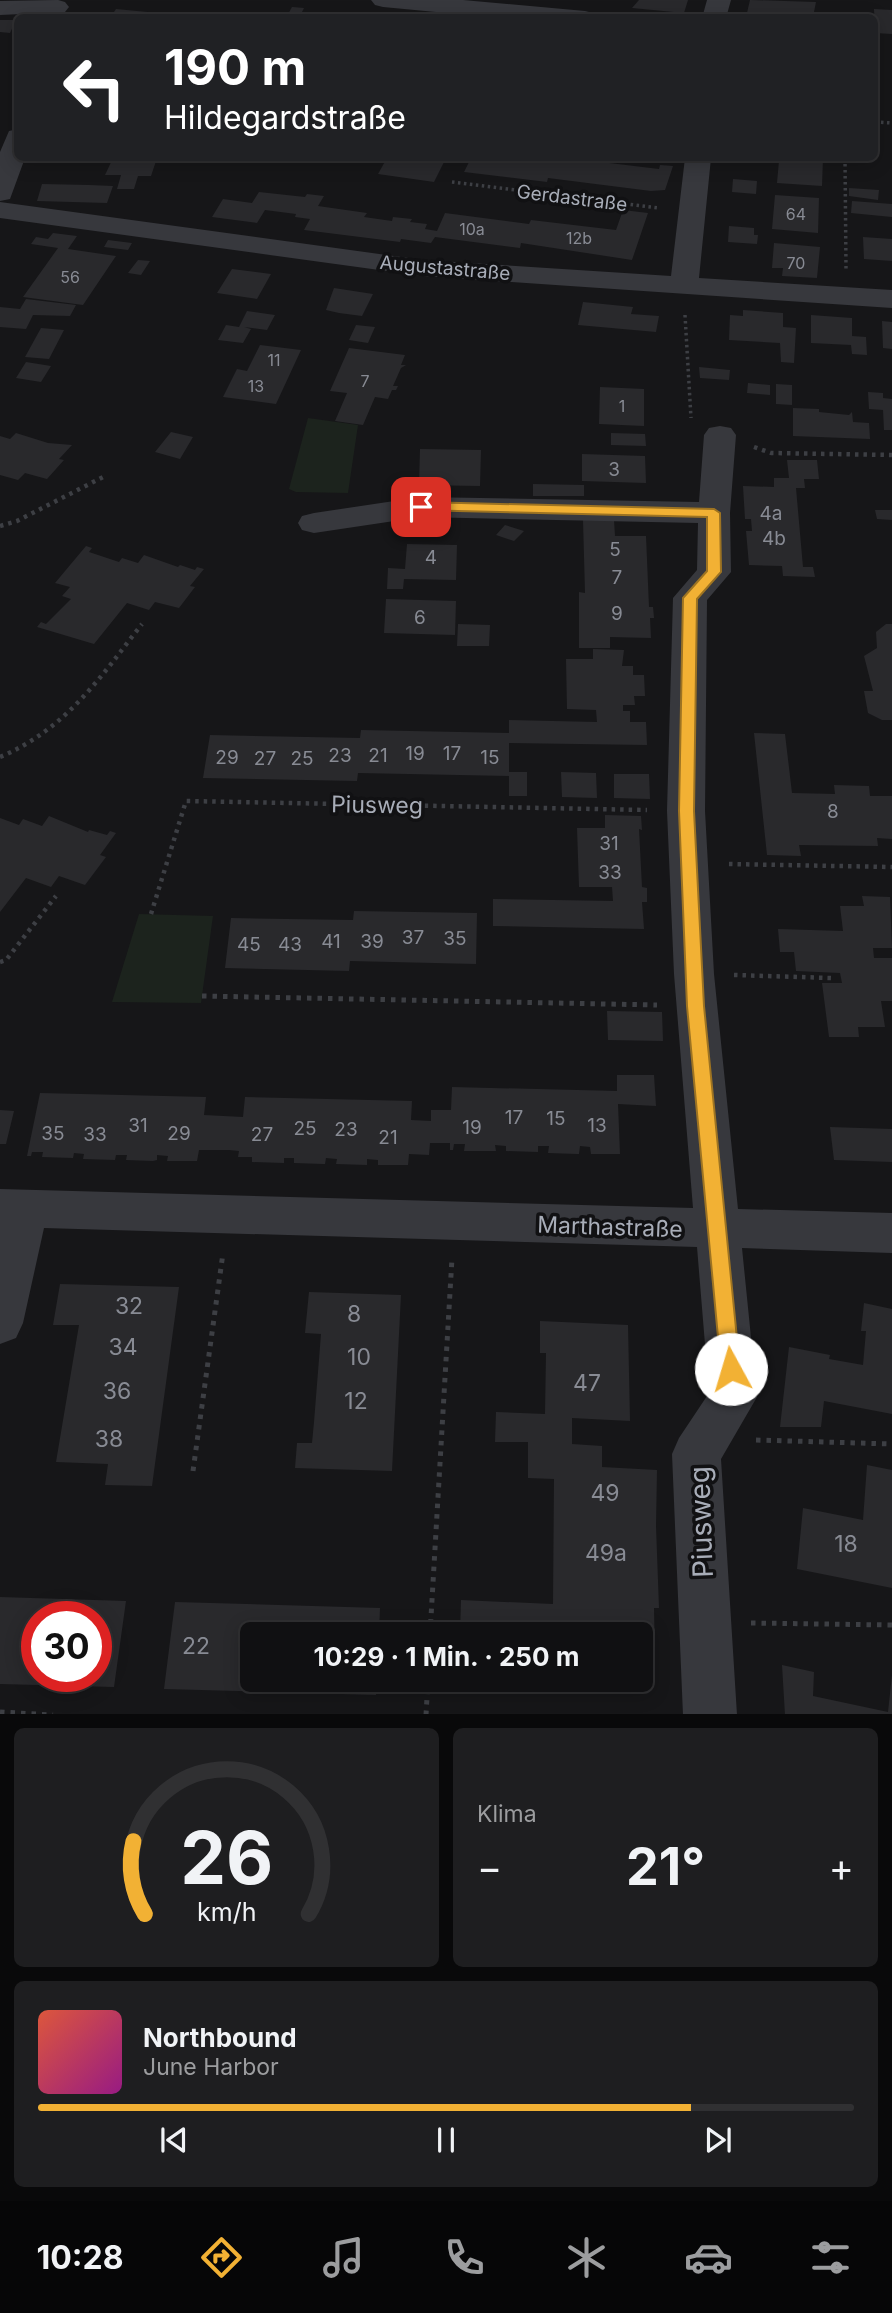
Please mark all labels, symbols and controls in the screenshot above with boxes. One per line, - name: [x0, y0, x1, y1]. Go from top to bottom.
- text: 190 m: [164, 38, 306, 97]
- icon: left: [49, 42, 140, 133]
- text: Hildegardstraße: [164, 98, 406, 137]
- street label: Gerdastraße: [515, 180, 629, 216]
- house number: 64: [786, 204, 806, 224]
- house number: 10a: [459, 219, 485, 239]
- house number: 12b: [566, 228, 592, 248]
- street label: Augustastraße: [379, 251, 511, 285]
- house number: 70: [787, 253, 805, 273]
- house number: 56: [60, 267, 80, 287]
- house number: 11: [267, 350, 281, 370]
- house number: 7: [360, 371, 370, 391]
- house number: 13: [248, 376, 264, 396]
- house number: 1: [619, 396, 625, 416]
- house number: 3: [608, 458, 620, 481]
- pin: [391, 477, 451, 537]
- icon: arrive: [402, 488, 440, 526]
- house number: 4a: [760, 502, 782, 525]
- house number: 4b: [762, 527, 786, 550]
- house number: 5: [609, 538, 621, 561]
- house number: 4: [425, 546, 437, 569]
- house number: 7: [612, 566, 622, 589]
- house number: 9: [611, 602, 623, 625]
- house number: 6: [414, 606, 426, 629]
- house number: 19: [405, 742, 425, 765]
- house number: 17: [443, 742, 461, 765]
- house number: 23: [328, 744, 352, 767]
- house number: 21: [368, 744, 388, 767]
- house number: 29: [215, 746, 239, 769]
- house number: 15: [480, 746, 500, 769]
- house number: 27: [254, 747, 276, 770]
- house number: 25: [290, 747, 314, 770]
- street label: Piusweg: [331, 790, 423, 820]
- house number: 8: [827, 800, 839, 823]
- house number: 31: [599, 832, 619, 855]
- house number: 33: [598, 861, 622, 884]
- house number: 37: [402, 926, 424, 949]
- house number: 35: [443, 927, 467, 950]
- house number: 41: [321, 930, 341, 953]
- house number: 39: [360, 930, 384, 953]
- house number: 45: [237, 933, 261, 956]
- house number: 43: [278, 933, 302, 956]
- house number: 17: [505, 1106, 523, 1129]
- house number: 15: [546, 1107, 566, 1130]
- house number: 31: [128, 1114, 148, 1137]
- house number: 13: [587, 1114, 607, 1137]
- house number: 19: [462, 1116, 482, 1139]
- house number: 25: [293, 1117, 317, 1140]
- house number: 23: [334, 1118, 358, 1141]
- house number: 35: [41, 1122, 65, 1145]
- house number: 29: [167, 1122, 191, 1145]
- house number: 33: [83, 1123, 107, 1146]
- house number: 27: [251, 1123, 273, 1146]
- house number: 21: [378, 1126, 398, 1149]
- street label: Marthastraße: [537, 1210, 683, 1244]
- house number: 32: [115, 1292, 143, 1320]
- house number: 8: [347, 1300, 361, 1328]
- position arrow: [694, 1332, 768, 1406]
- house number: 34: [108, 1333, 138, 1361]
- house number: 10: [347, 1343, 371, 1371]
- house number: 47: [573, 1369, 601, 1397]
- house number: 36: [103, 1377, 131, 1405]
- house number: 12: [344, 1387, 368, 1415]
- house number: 38: [95, 1425, 123, 1453]
- street label: Piusweg: [682, 1465, 720, 1579]
- house number: 49: [590, 1479, 620, 1507]
- house number: 18: [834, 1530, 858, 1558]
- house number: 49a: [585, 1539, 627, 1567]
- speed limit sign: 30: [21, 1601, 112, 1692]
- house number: 22: [182, 1632, 210, 1660]
- text: 10:29 · 1 Min. · 250 m: [314, 1641, 579, 1672]
- text: Klima: [477, 1800, 537, 1828]
- text: 26: [180, 1813, 273, 1902]
- text: 21°: [626, 1835, 705, 1898]
- text: −: [477, 1844, 502, 1890]
- text: +: [829, 1844, 854, 1890]
- text: km/h: [197, 1896, 256, 1926]
- text: Northbound: [143, 2022, 297, 2053]
- text: June Harbor: [143, 2053, 279, 2081]
- icon: previous: [155, 2121, 193, 2159]
- icon: pause: [427, 2121, 465, 2159]
- icon: next: [699, 2121, 737, 2159]
- icon: directions: [197, 2233, 246, 2282]
- icon: music: [319, 2233, 368, 2282]
- icon: phone: [440, 2233, 489, 2282]
- icon: climate: [562, 2233, 611, 2282]
- icon: car: [684, 2233, 733, 2282]
- icon: filters: [806, 2233, 855, 2282]
- text: 10:28: [36, 2238, 124, 2277]

